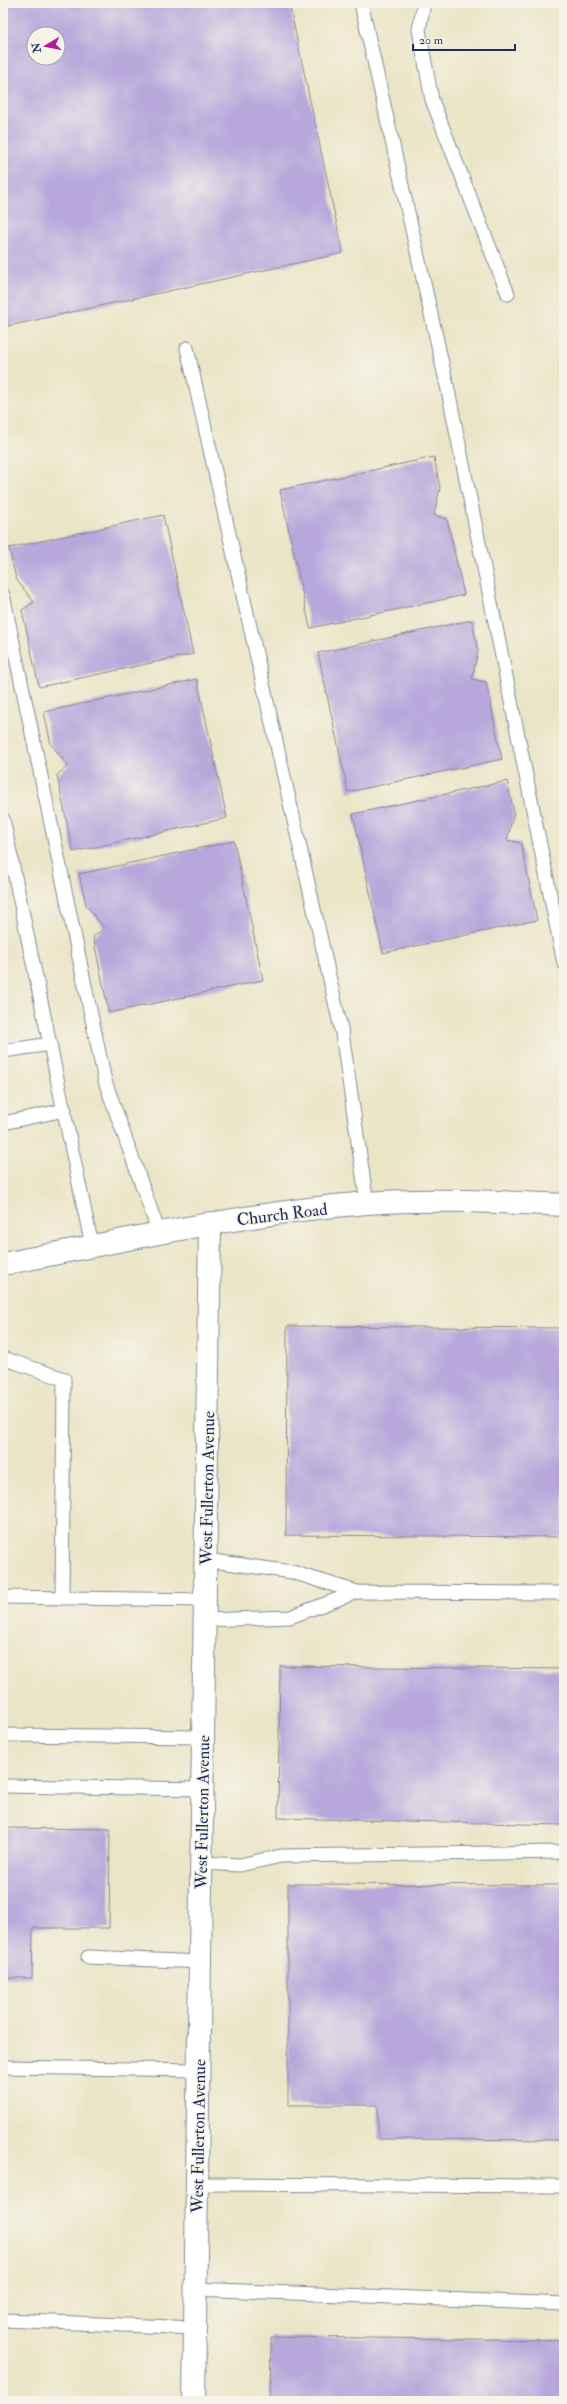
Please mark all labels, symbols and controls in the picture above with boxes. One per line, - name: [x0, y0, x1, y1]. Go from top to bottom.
- north arrow: [26, 26, 66, 66]
- scale bar: [413, 26, 515, 52]
- text: 20 m: [419, 33, 444, 48]
- text: N: [29, 41, 44, 55]
- street label: Church Road: [236, 1198, 329, 1230]
- street label: West Fullerton Avenue: [196, 1411, 219, 1566]
- street label: West Fullerton Avenue: [191, 1735, 214, 1890]
- street label: West Fullerton Avenue: [187, 2059, 210, 2214]

